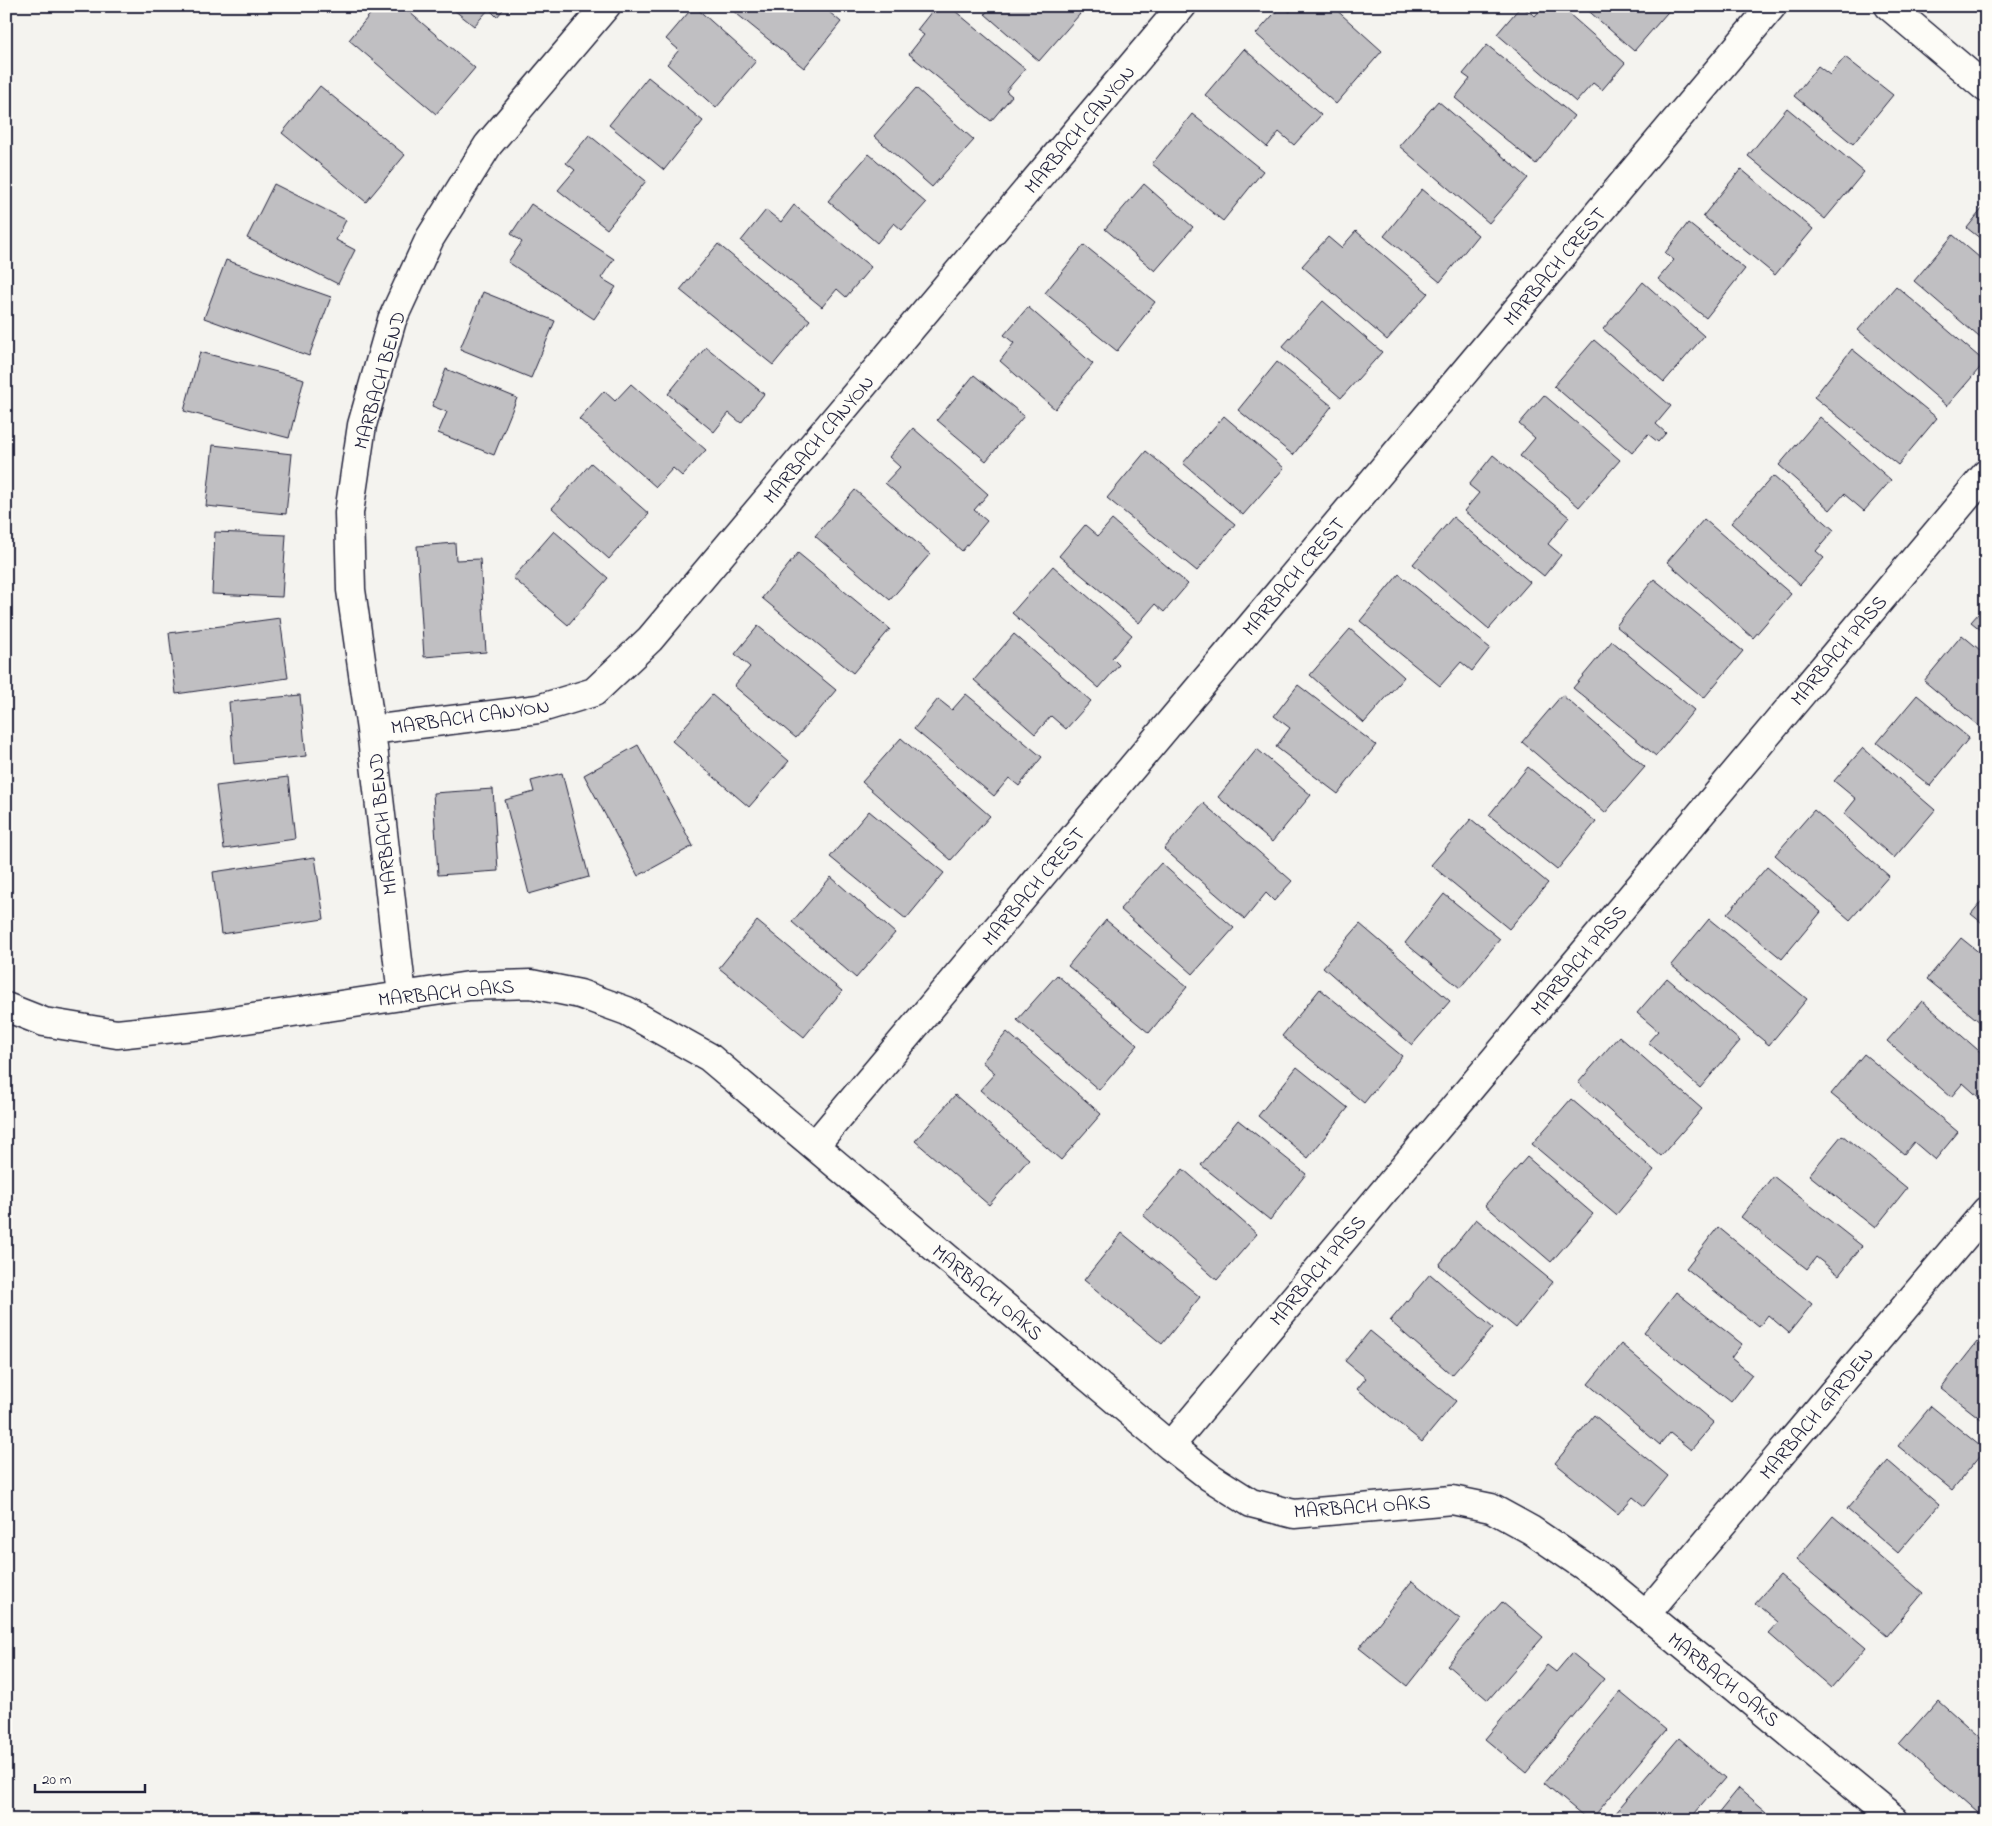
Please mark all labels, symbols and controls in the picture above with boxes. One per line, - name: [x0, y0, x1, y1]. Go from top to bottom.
- street label: MARBACH CANYON: [1018, 60, 1143, 201]
- street label: MARBACH CREST: [1497, 202, 1614, 333]
- street label: MARBACH BEND: [348, 308, 415, 453]
- street label: MARBACH CANYON: [757, 370, 882, 511]
- street label: MARBACH CREST: [1236, 512, 1353, 643]
- street label: MARBACH PASS: [1785, 590, 1895, 714]
- street label: MARBACH CANYON: [389, 693, 552, 744]
- street label: MARBACH BEND: [363, 751, 406, 896]
- street label: MARBACH CREST: [976, 822, 1093, 953]
- street label: MARBACH PASS: [1525, 900, 1635, 1024]
- street label: MARBACH OAKS: [377, 973, 516, 1016]
- street label: MARBACH PASS: [1264, 1210, 1374, 1334]
- street label: MARBACH OAKS: [925, 1239, 1048, 1349]
- street label: MARBACH GARDEN: [1754, 1342, 1882, 1487]
- street label: MARBACH OAKS: [1293, 1489, 1432, 1528]
- street label: MARBACH OAKS: [1660, 1627, 1785, 1735]
- scale bar: [35, 1761, 145, 1793]
- text: 20 m: [42, 1769, 72, 1791]

